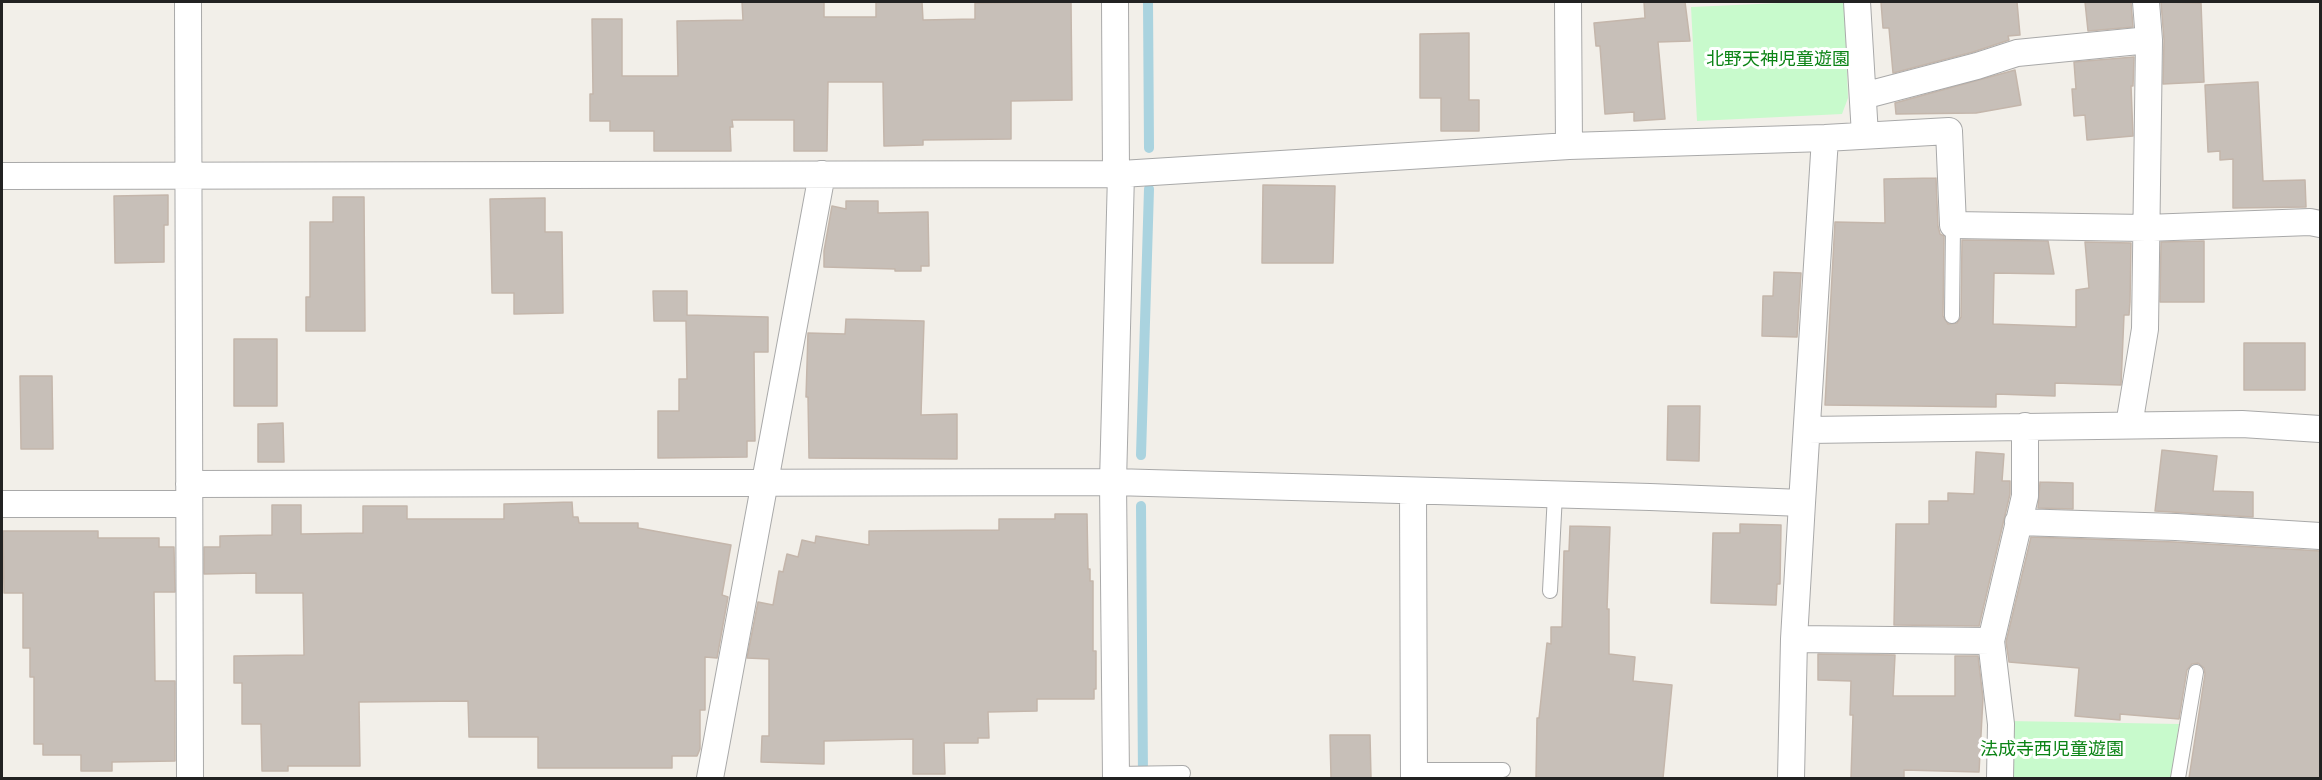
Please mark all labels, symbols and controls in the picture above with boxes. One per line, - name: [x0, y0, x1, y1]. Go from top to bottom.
- park label: 北野天神児童遊園: [1706, 49, 1850, 71]
- park label: 法成寺西児童遊園: [1980, 739, 2124, 761]

